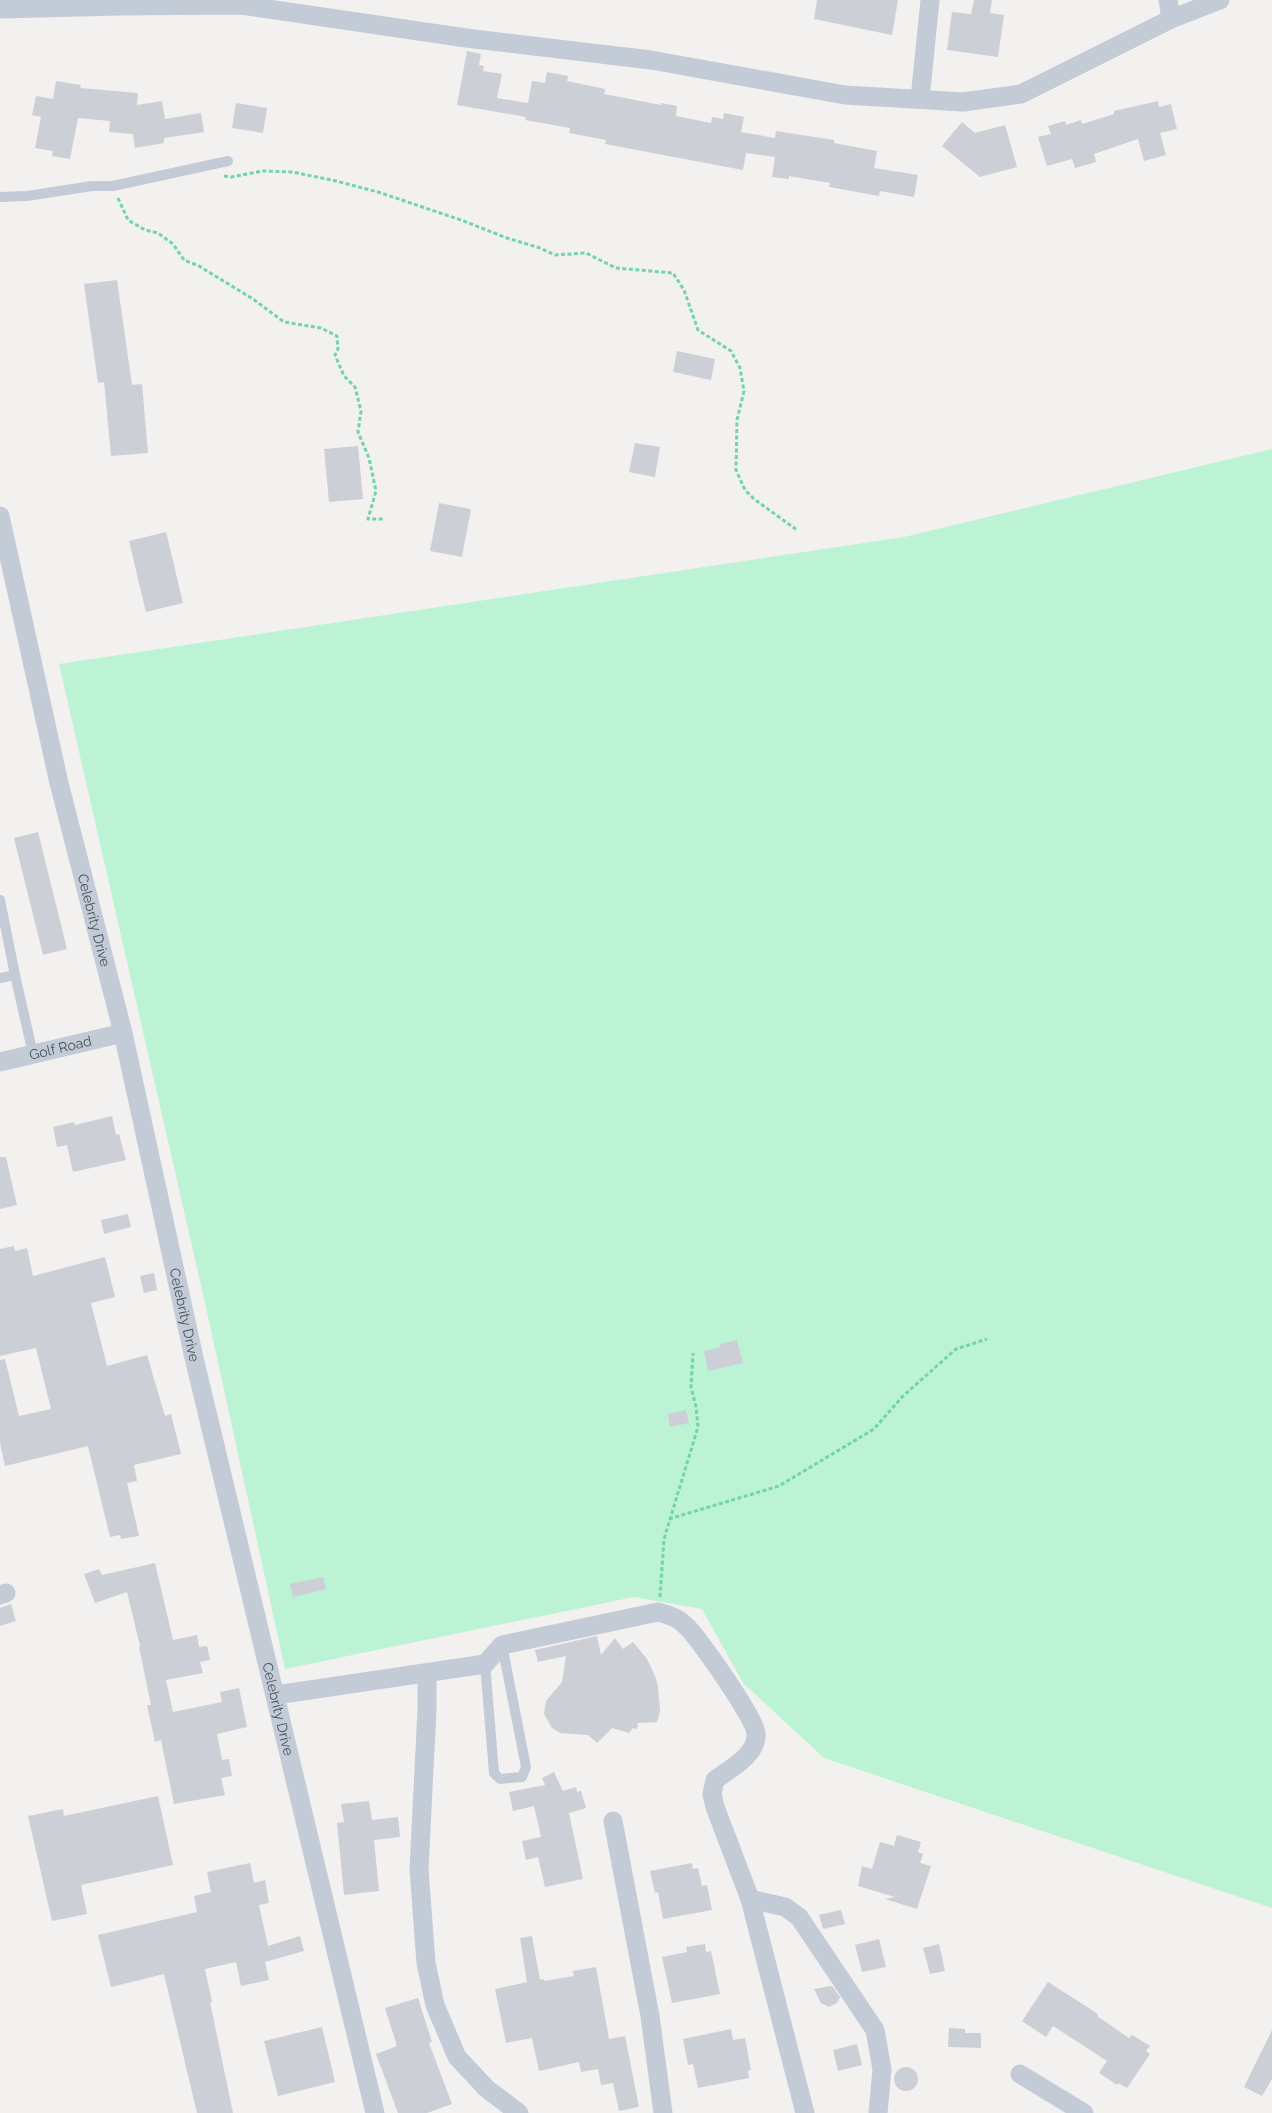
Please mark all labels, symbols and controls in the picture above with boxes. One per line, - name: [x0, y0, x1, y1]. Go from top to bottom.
- street label: Celebrity Drive: [75, 872, 114, 968]
- street label: Golf Road: [28, 1033, 93, 1063]
- street label: Celebrity Drive: [167, 1267, 203, 1363]
- street label: Celebrity Drive: [259, 1661, 297, 1757]

